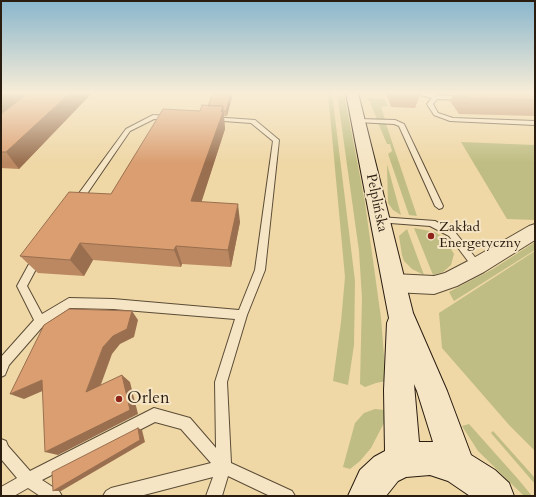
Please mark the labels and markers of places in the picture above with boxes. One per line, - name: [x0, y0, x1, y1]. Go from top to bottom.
- place label: Zakład Energetyczny: [439, 220, 521, 252]
- marker: Zakład Energetyczny: [426, 231, 436, 241]
- place label: Orlen: [127, 389, 170, 409]
- marker: Orlen: [114, 394, 124, 404]

